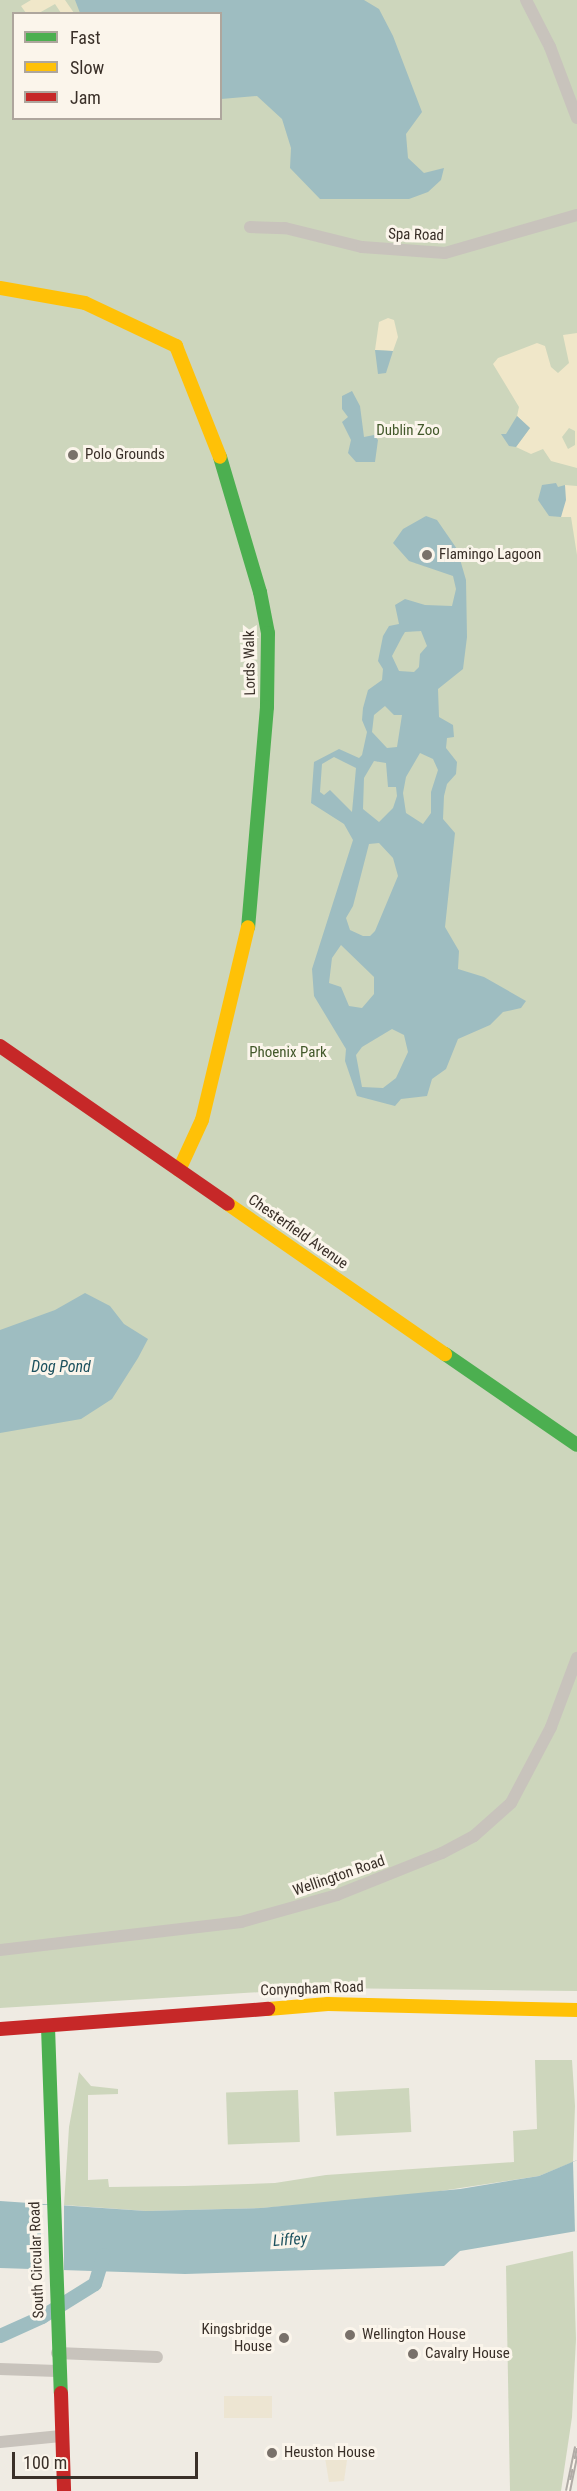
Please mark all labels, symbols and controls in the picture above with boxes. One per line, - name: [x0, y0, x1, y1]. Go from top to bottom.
- legend: [12, 12, 222, 120]
- text: Fast: [70, 27, 101, 48]
- text: Slow: [70, 57, 104, 78]
- text: Jam: [70, 87, 101, 108]
- street label: Spa Road: [388, 225, 444, 245]
- park label: Dublin Zoo: [376, 422, 440, 440]
- place label: Polo Grounds: [85, 446, 165, 464]
- marker: Polo Grounds: [66, 448, 80, 462]
- place label: Flamingo Lagoon: [439, 546, 541, 564]
- marker: Flamingo Lagoon: [420, 548, 434, 562]
- street label: Lords Walk: [240, 630, 260, 696]
- park label: Phoenix Park: [249, 1044, 327, 1062]
- street label: Chesterfield Avenue: [245, 1191, 351, 1273]
- water label: Dog Pond: [31, 1357, 91, 1377]
- street label: Wellington Road: [291, 1852, 387, 1900]
- street label: Conyngham Road: [260, 1978, 364, 2000]
- street label: South Circular Road: [26, 2201, 48, 2319]
- water label: Liffey: [272, 2229, 308, 2251]
- place label: Kingsbridge House: [202, 2320, 272, 2355]
- place label: Wellington House: [362, 2326, 466, 2344]
- marker: Wellington House: [343, 2328, 357, 2342]
- marker: Kingsbridge House: [277, 2331, 291, 2345]
- place label: Cavalry House: [425, 2345, 510, 2363]
- marker: Cavalry House: [406, 2347, 420, 2361]
- scale bar: [15, 2440, 201, 2478]
- place label: Heuston House: [284, 2444, 375, 2462]
- marker: Heuston House: [265, 2446, 279, 2460]
- text: 100 m: [23, 2452, 67, 2473]

